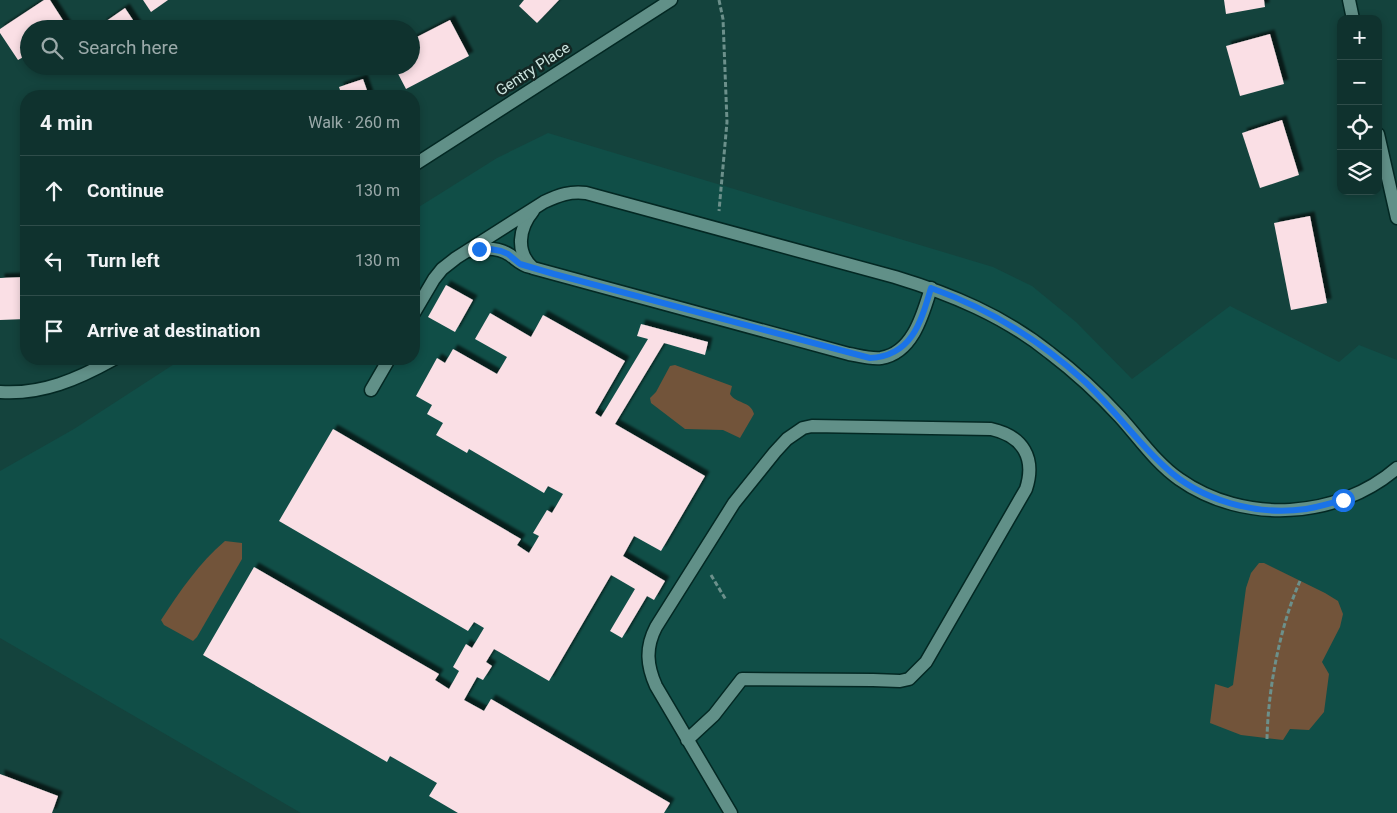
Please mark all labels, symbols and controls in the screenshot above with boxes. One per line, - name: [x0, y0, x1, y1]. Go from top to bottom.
- map controls: [1337, 15, 1382, 195]
- button: +: [1337, 15, 1382, 60]
- search box: [20, 20, 420, 75]
- icon: search: [38, 34, 66, 62]
- text: Search here: [78, 36, 178, 59]
- street label: Gentry Place: [493, 38, 573, 100]
- button: −: [1337, 60, 1382, 105]
- button: locate: [1337, 105, 1382, 150]
- text: 4 min: [40, 111, 93, 135]
- text: Walk · 260 m: [308, 113, 400, 132]
- button: layers: [1337, 150, 1382, 195]
- icon: ahead: [40, 177, 68, 205]
- text: Continue: [87, 179, 164, 202]
- text: 130 m: [355, 181, 400, 200]
- route end: [468, 238, 491, 261]
- icon: left: [40, 247, 68, 275]
- text: Turn left: [87, 249, 160, 272]
- text: 130 m: [355, 251, 400, 270]
- icon: arrive: [40, 317, 68, 345]
- text: Arrive at destination: [87, 319, 260, 342]
- route start: [1332, 489, 1355, 512]

